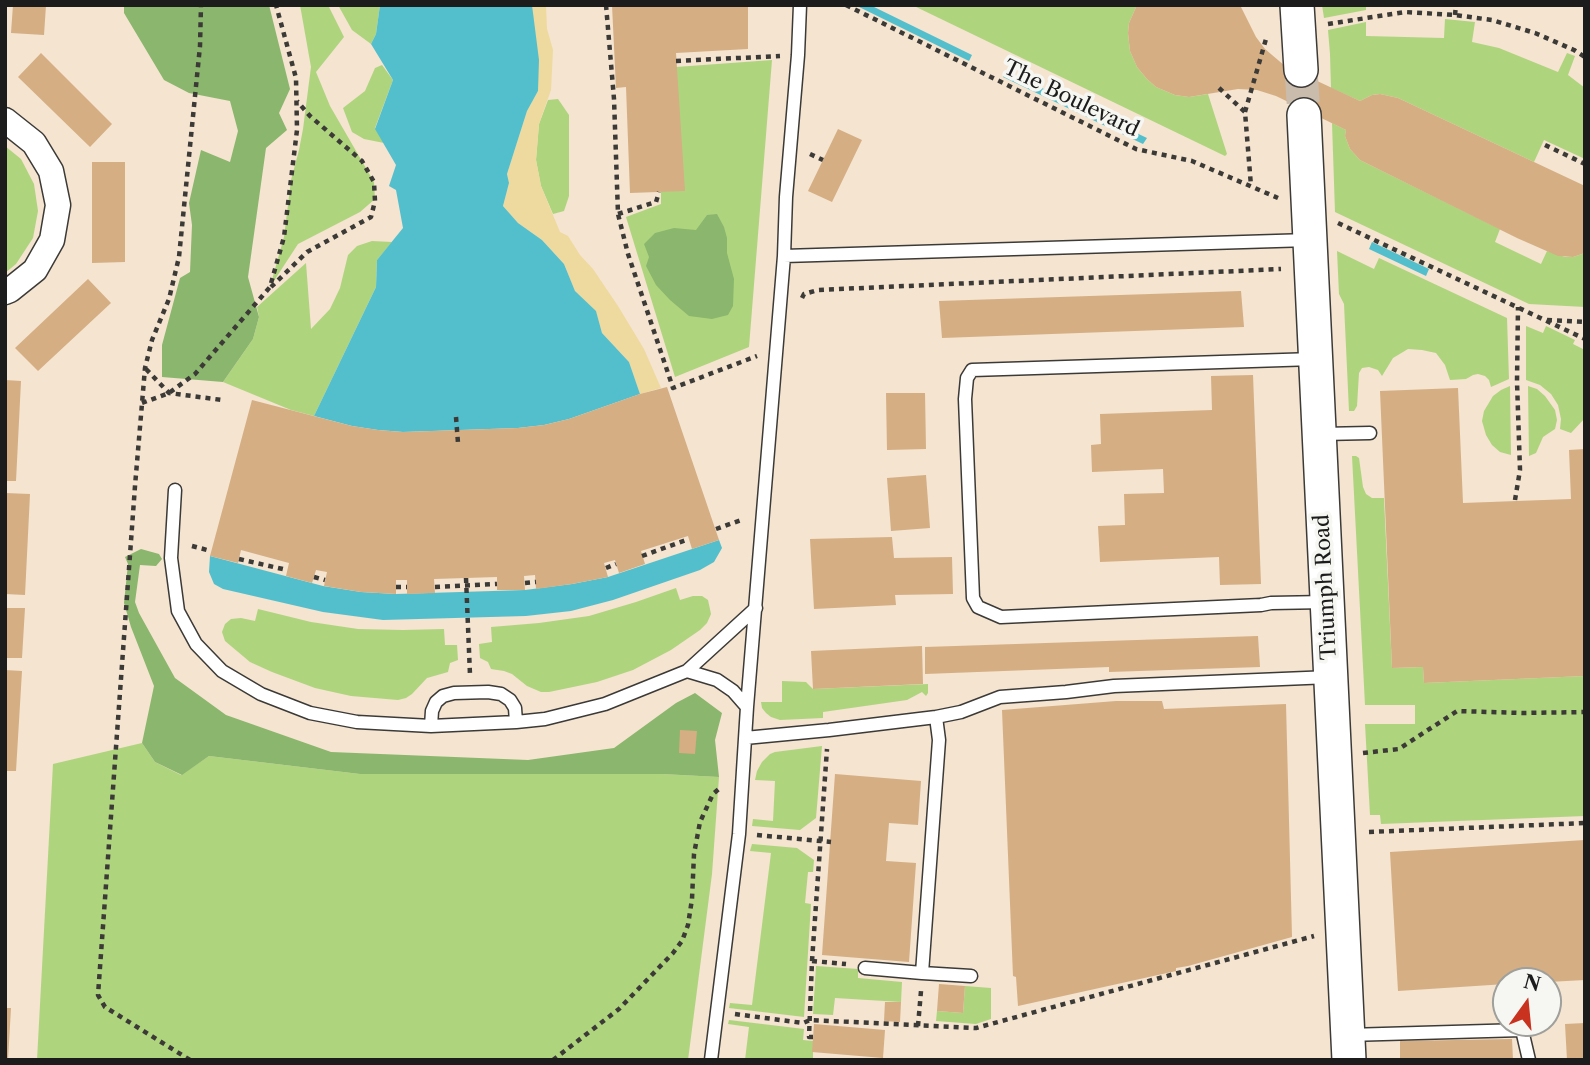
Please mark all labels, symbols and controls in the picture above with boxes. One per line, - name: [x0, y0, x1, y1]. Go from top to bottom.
- street label: The Boulevard: [999, 55, 1143, 143]
- street label: Triumph Road: [1310, 514, 1342, 660]
- north arrow: [1492, 967, 1562, 1037]
- text: N: [1521, 970, 1543, 996]

